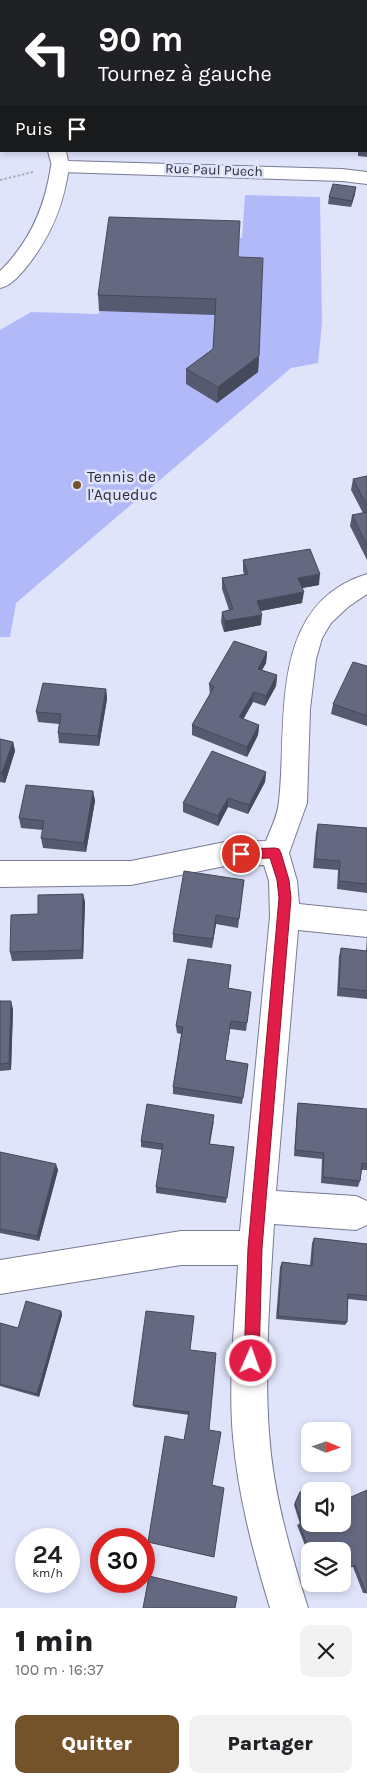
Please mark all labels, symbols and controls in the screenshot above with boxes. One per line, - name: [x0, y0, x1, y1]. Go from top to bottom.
- text: 90 m: [98, 19, 184, 60]
- icon: left: [15, 20, 80, 85]
- text: Tournez à gauche: [98, 61, 272, 87]
- icon: arrive: [63, 115, 91, 143]
- text: Puis: [15, 118, 53, 140]
- street label: Rue Paul Puech: [165, 160, 263, 180]
- place label: Tennis de l'Aqueduc: [87, 467, 158, 504]
- marker: Tennis de l'Aqueduc: [71, 479, 83, 491]
- pin: [220, 833, 262, 875]
- icon: arrive: [227, 840, 255, 868]
- position arrow: [224, 1334, 276, 1386]
- north arrow: [301, 1422, 351, 1472]
- map controls: [301, 1422, 351, 1592]
- button: sound: [301, 1482, 351, 1532]
- speed limit sign: 30: [90, 1528, 155, 1593]
- text: 24: [32, 1540, 63, 1569]
- button: layers: [301, 1542, 351, 1592]
- text: km/h: [32, 1566, 63, 1580]
- text: 1 min: [15, 1623, 94, 1659]
- button: close: [300, 1625, 352, 1677]
- text: 100 m · 16:37: [15, 1660, 104, 1679]
- button: Quitter: [15, 1715, 179, 1773]
- button: Partager: [189, 1715, 352, 1773]

